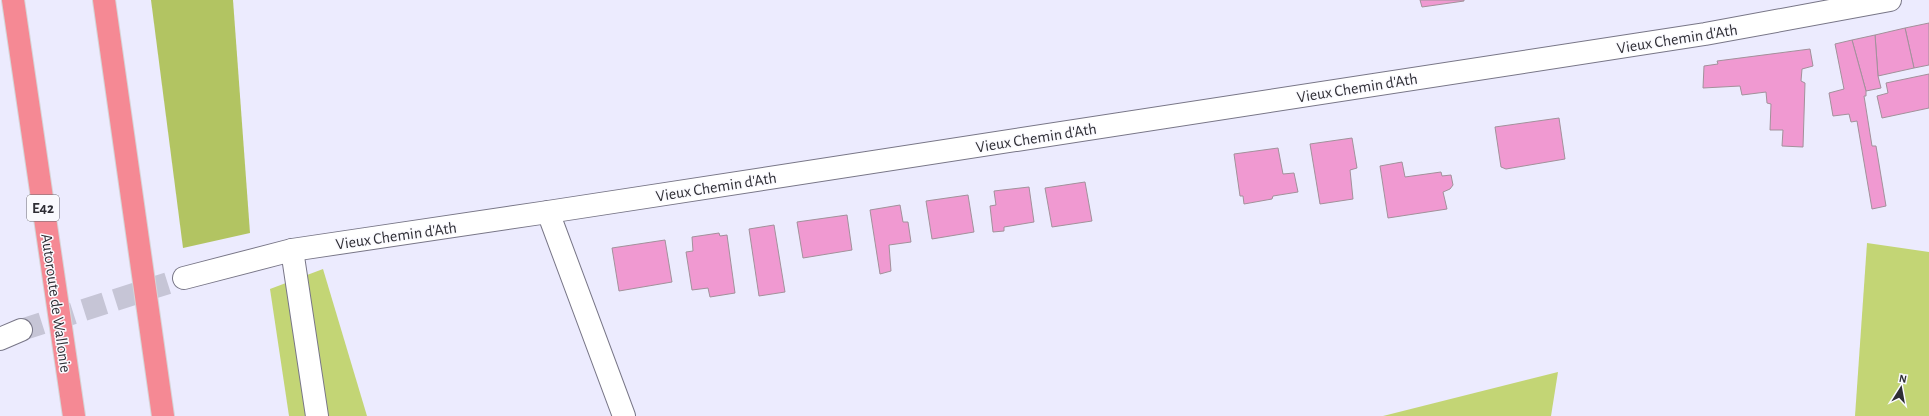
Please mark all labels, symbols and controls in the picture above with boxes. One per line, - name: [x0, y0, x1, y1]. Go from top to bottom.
- street label: Vieux Chemin d'Ath: [1616, 22, 1739, 56]
- street label: Vieux Chemin d'Ath: [1296, 71, 1419, 105]
- street label: Vieux Chemin d'Ath: [975, 121, 1098, 155]
- street label: Vieux Chemin d'Ath: [655, 170, 778, 204]
- road number: E42: [27, 195, 59, 221]
- street label: Vieux Chemin d'Ath: [335, 220, 458, 252]
- street label: Autoroute de Wallonie: [38, 233, 74, 374]
- north arrow: [1881, 368, 1921, 408]
- text: N: [1898, 373, 1908, 385]

